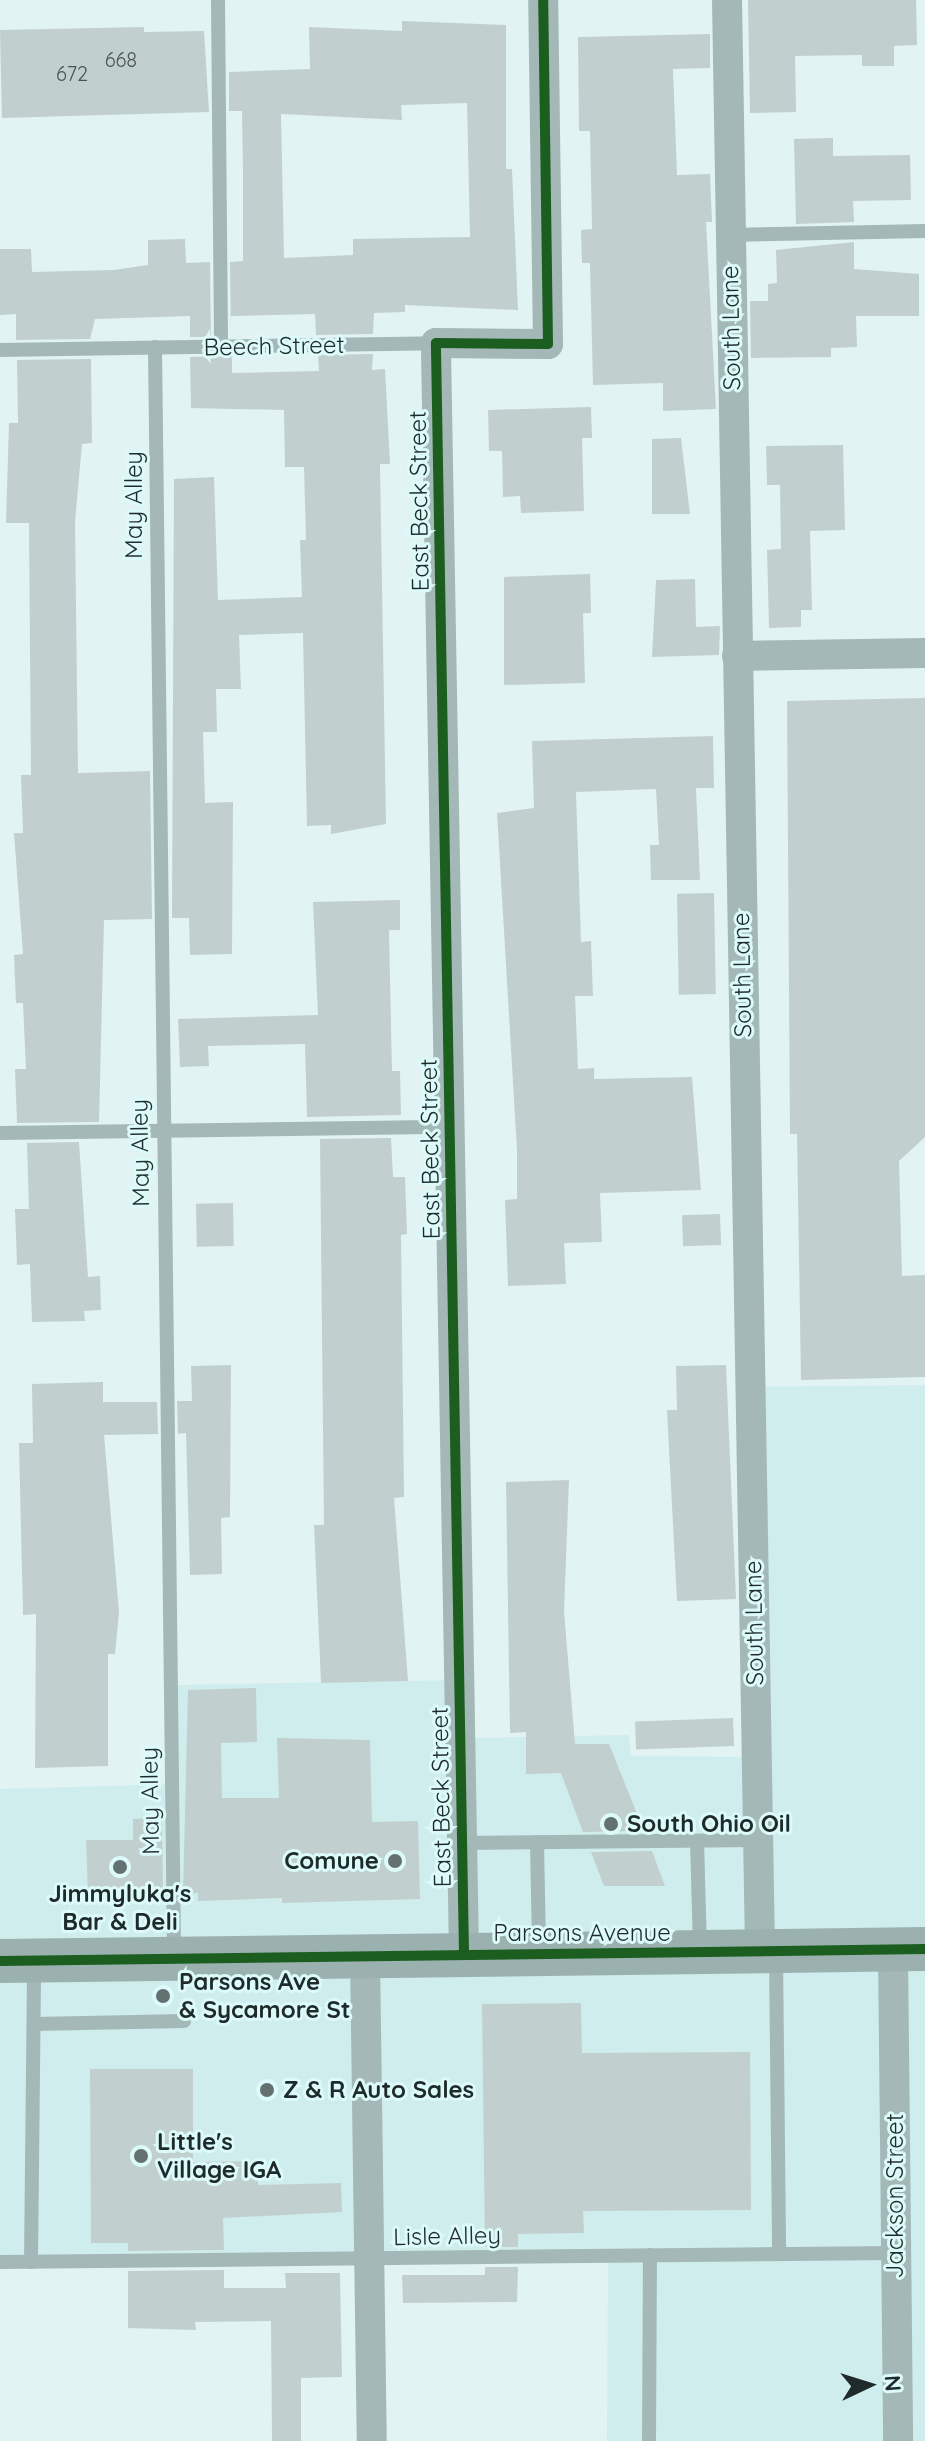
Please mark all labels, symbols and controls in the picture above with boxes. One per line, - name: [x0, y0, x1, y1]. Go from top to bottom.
- house number: 668: [105, 47, 137, 71]
- house number: 672: [56, 61, 88, 85]
- street label: South Lane: [716, 265, 746, 391]
- street label: Beech Street: [203, 330, 345, 362]
- street label: East Beck Street: [403, 410, 435, 592]
- street label: May Alley: [120, 451, 148, 559]
- street label: South Lane: [727, 912, 757, 1038]
- street label: East Beck Street: [414, 1058, 446, 1240]
- street label: May Alley: [125, 1099, 155, 1207]
- street label: South Lane: [739, 1560, 769, 1686]
- street label: East Beck Street: [425, 1706, 457, 1888]
- street label: May Alley: [135, 1747, 165, 1855]
- place label: South Ohio Oil: [627, 1810, 791, 1838]
- marker: South Ohio Oil: [602, 1815, 620, 1833]
- place label: Comune: [284, 1847, 379, 1875]
- marker: Comune: [386, 1852, 404, 1870]
- marker: Jimmyluka's Bar & Deli: [111, 1858, 129, 1876]
- place label: Jimmyluka's Bar & Deli: [49, 1880, 191, 1936]
- street label: Parsons Avenue: [493, 1919, 671, 1947]
- place label: Parsons Ave & Sycamore St: [179, 1968, 351, 2024]
- marker: Parsons Ave & Sycamore St: [154, 1987, 172, 2005]
- place label: Z & R Auto Sales: [283, 2076, 474, 2104]
- marker: Z & R Auto Sales: [258, 2081, 276, 2099]
- street label: Jackson Street: [881, 2113, 909, 2279]
- place label: Little's Village IGA: [157, 2128, 281, 2184]
- marker: Little's Village IGA: [132, 2147, 150, 2165]
- street label: Lisle Alley: [393, 2221, 501, 2251]
- north arrow: [829, 2345, 909, 2425]
- text: N: [878, 2374, 907, 2392]

